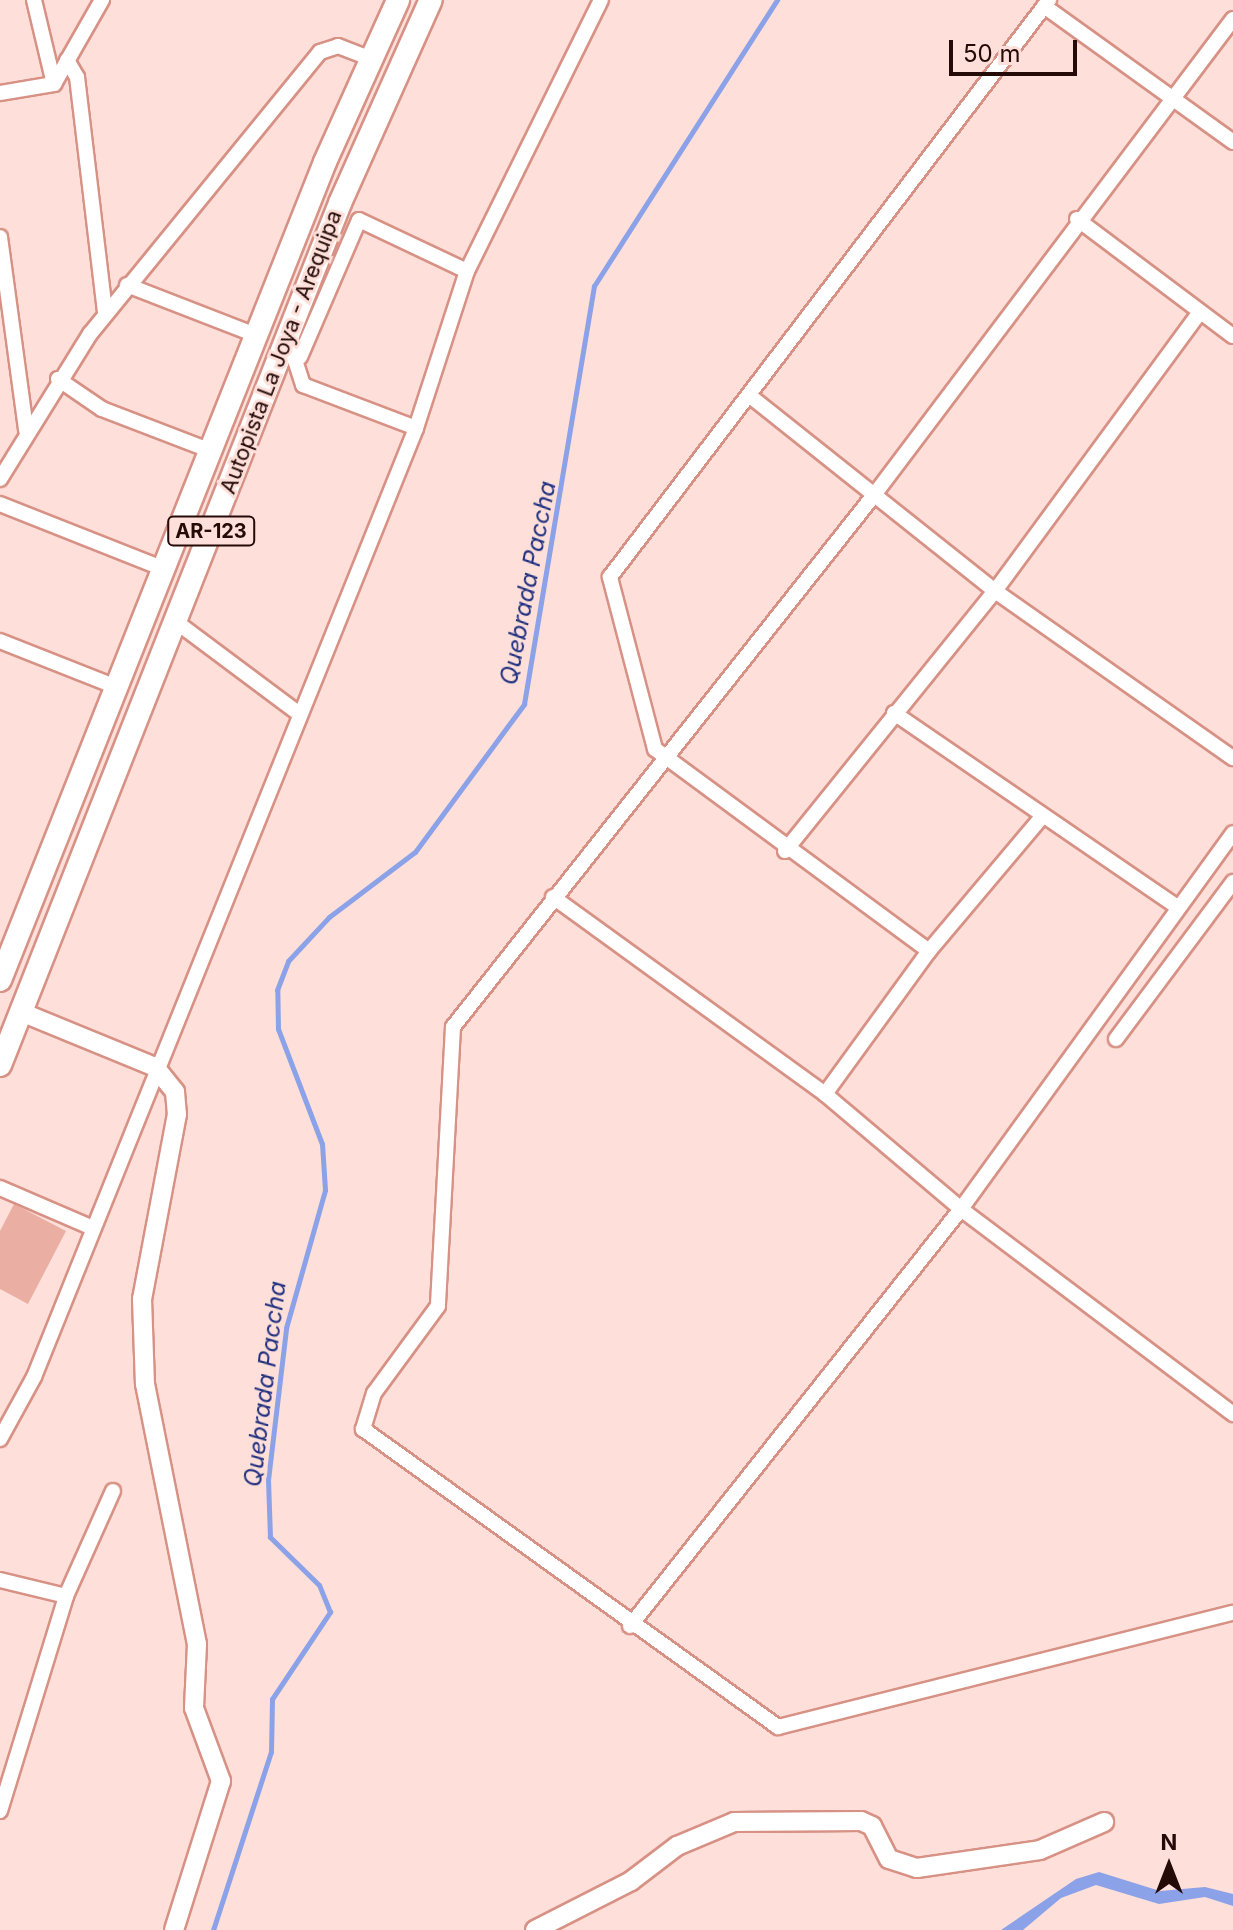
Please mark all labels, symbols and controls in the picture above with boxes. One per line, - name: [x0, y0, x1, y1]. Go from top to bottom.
- scale bar: [953, 24, 1081, 74]
- text: 50 m: [963, 39, 1021, 68]
- street label: Autopista La Joya - Arequipa: [215, 206, 347, 498]
- water label: Quebrada Paccha: [494, 479, 562, 687]
- road number: AR-123: [167, 515, 255, 547]
- water label: Quebrada Paccha: [238, 1280, 292, 1488]
- north arrow: [1129, 1826, 1209, 1906]
- text: N: [1161, 1829, 1177, 1855]

